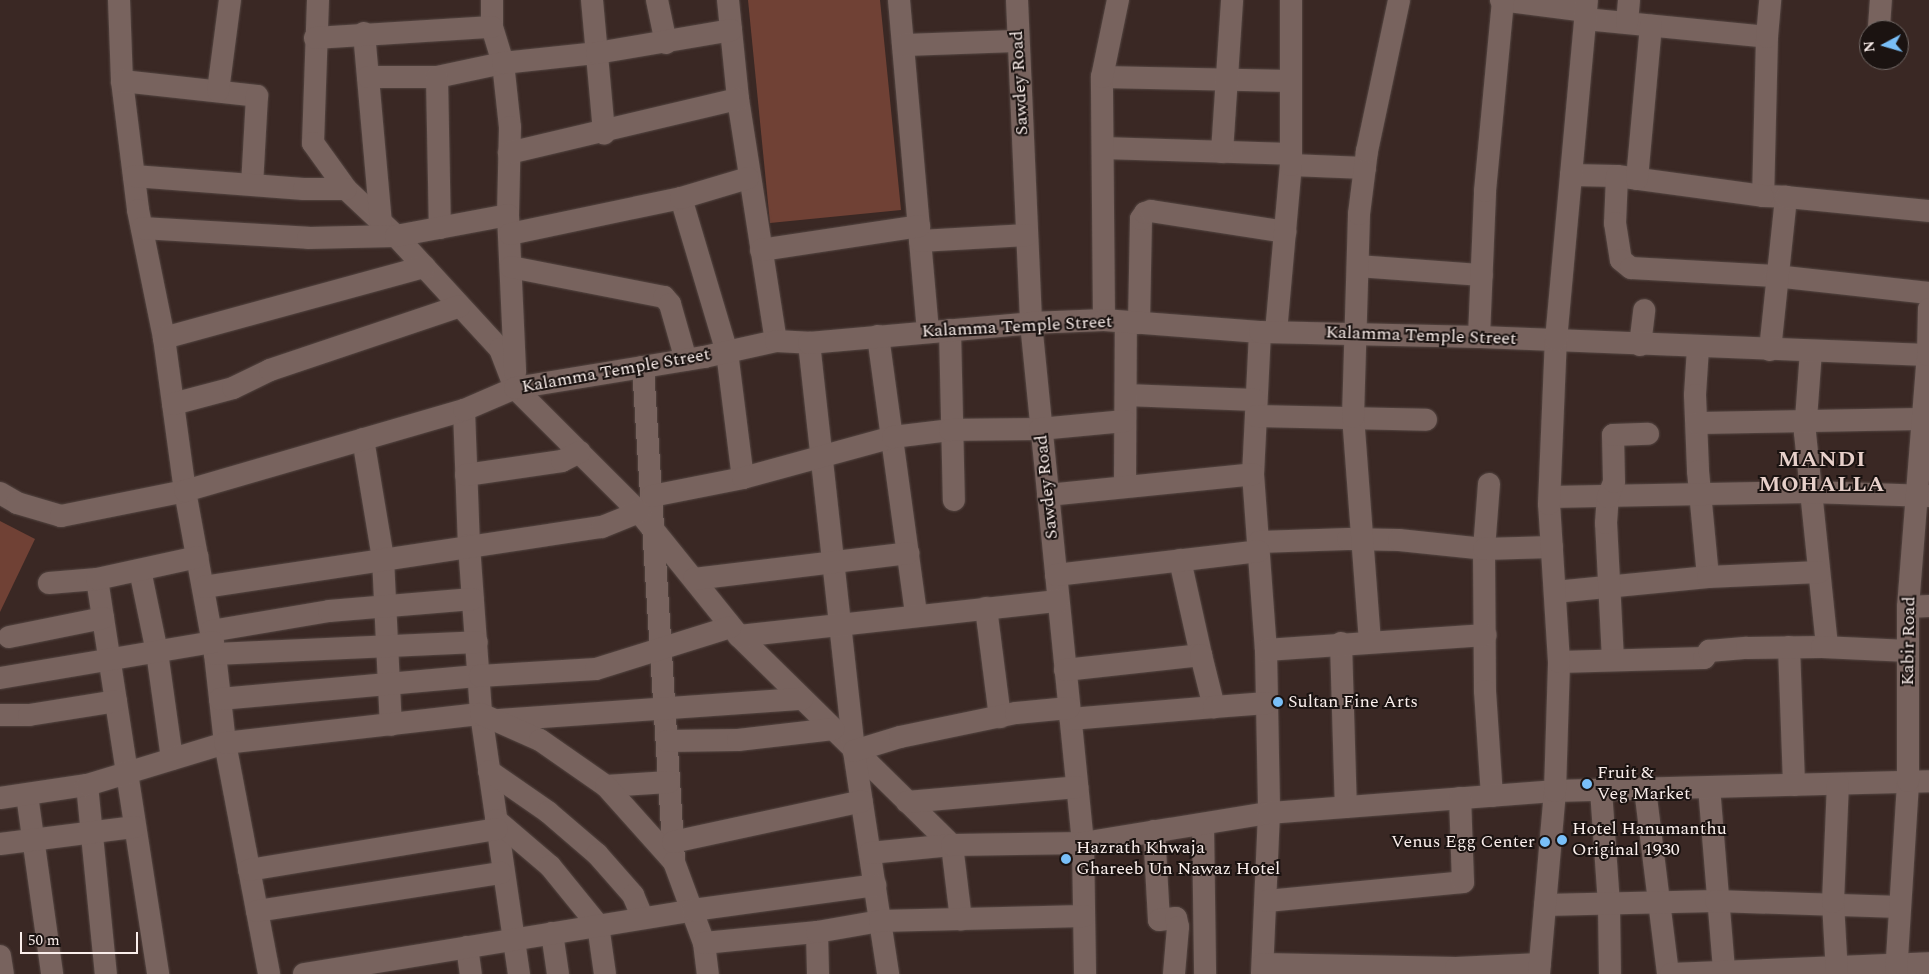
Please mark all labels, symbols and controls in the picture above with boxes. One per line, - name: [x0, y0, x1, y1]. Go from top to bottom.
- north arrow: [1859, 20, 1909, 70]
- street label: Sawdey Road: [1006, 30, 1034, 136]
- text: N: [1859, 40, 1881, 53]
- street label: Kalamma Temple Street: [921, 311, 1113, 343]
- street label: Kalamma Temple Street: [1325, 322, 1517, 350]
- street label: Kalamma Temple Street: [520, 344, 712, 398]
- street label: Sawdey Road: [1031, 434, 1063, 540]
- district label: MANDI MOHALLA: [1758, 446, 1886, 498]
- street label: Kabir Road: [1897, 596, 1921, 686]
- place label: Sultan Fine Arts: [1288, 691, 1418, 713]
- marker: Sultan Fine Arts: [1272, 696, 1284, 708]
- place label: Fruit & Veg Market: [1597, 763, 1690, 806]
- marker: Fruit & Veg Market: [1581, 778, 1593, 790]
- place label: Hotel Hanumanthu Original 1930: [1572, 819, 1727, 862]
- place label: Venus Egg Center: [1391, 831, 1535, 853]
- marker: Hotel Hanumanthu Original 1930: [1556, 834, 1568, 846]
- marker: Venus Egg Center: [1539, 836, 1551, 848]
- place label: Hazrath Khwaja Ghareeb Un Nawaz Hotel: [1076, 838, 1280, 881]
- marker: Hazrath Khwaja Ghareeb Un Nawaz Hotel: [1060, 853, 1072, 865]
- scale bar: [22, 922, 140, 954]
- text: 50 m: [28, 929, 60, 952]

